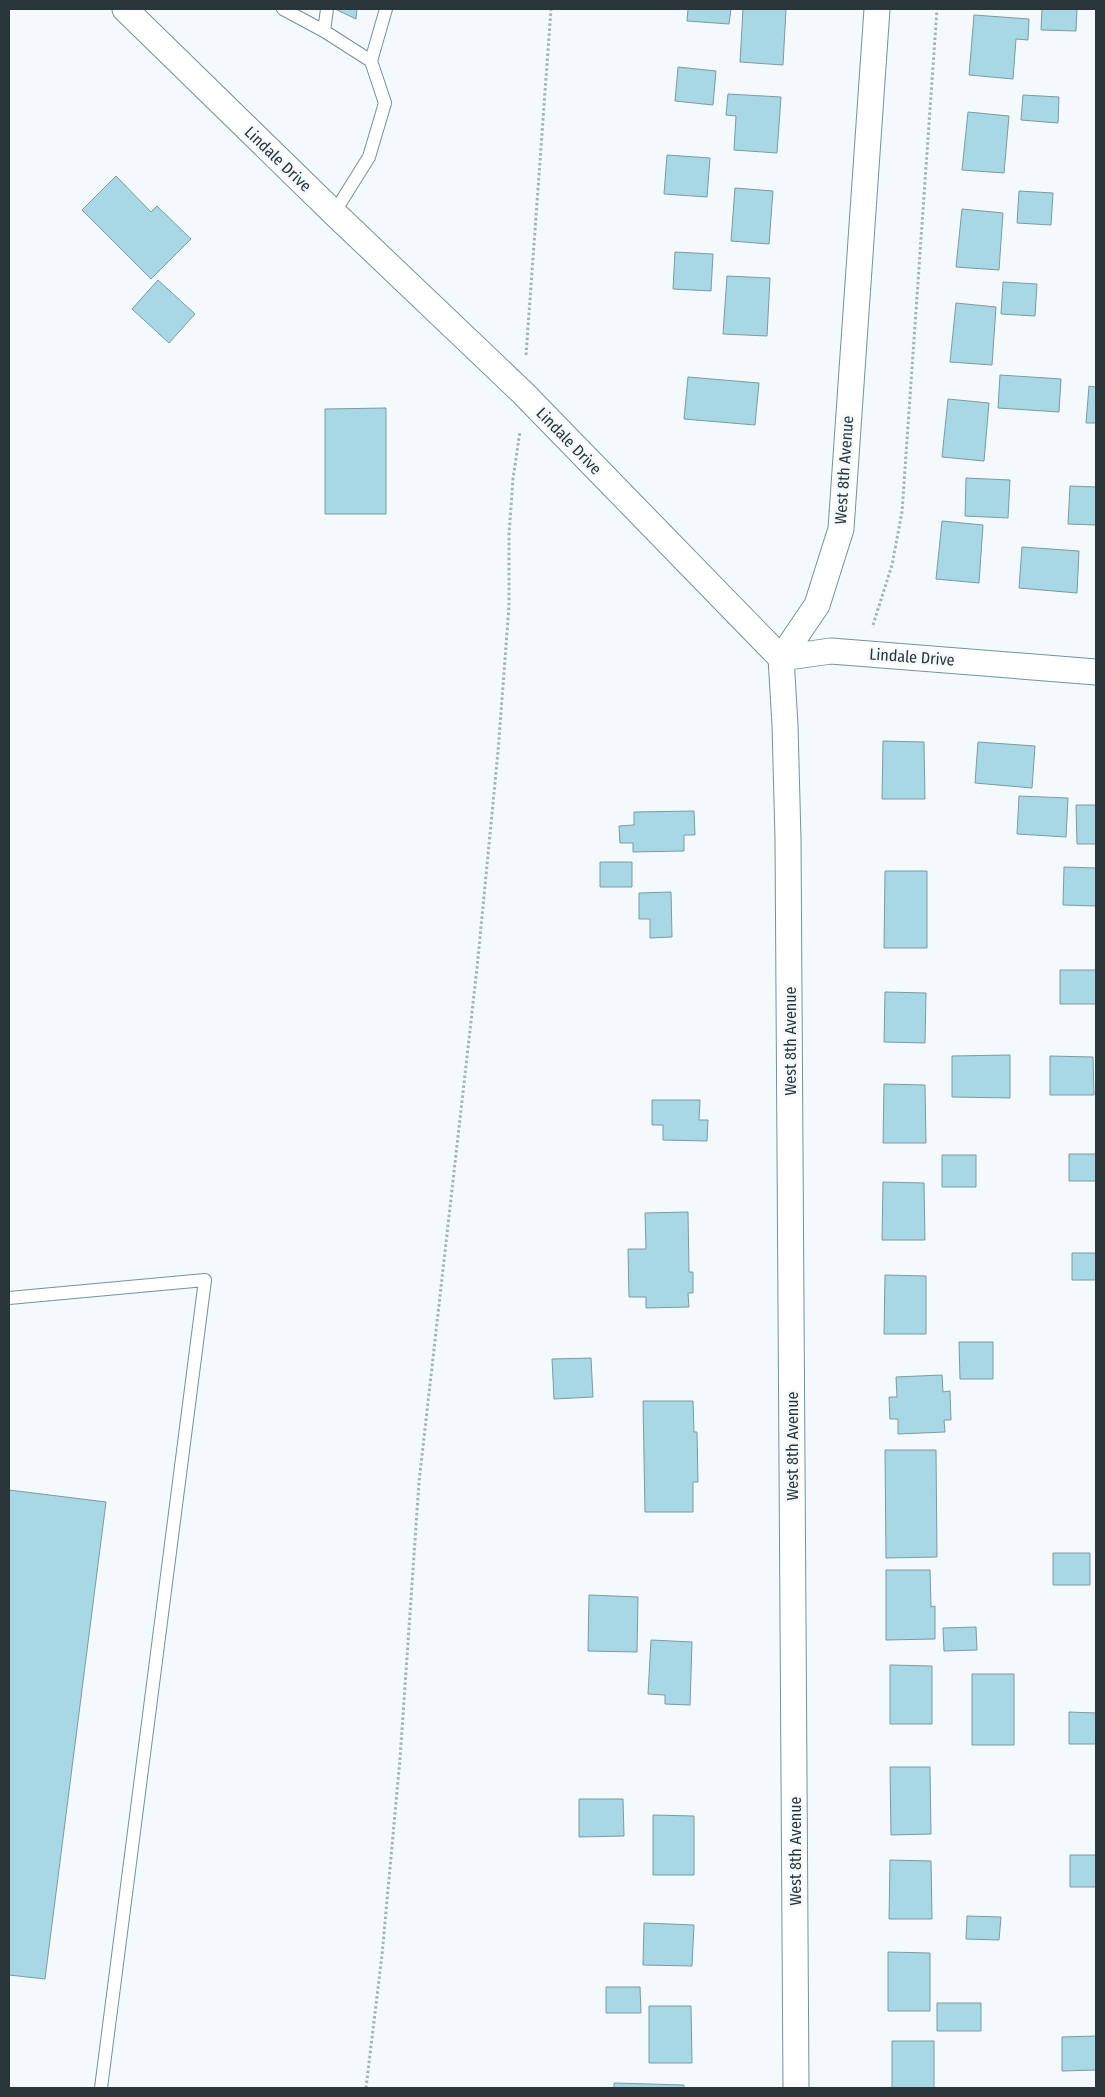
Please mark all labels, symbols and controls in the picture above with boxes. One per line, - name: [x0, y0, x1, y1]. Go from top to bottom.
- street label: Lindale Drive: [241, 122, 315, 196]
- street label: Lindale Drive: [532, 404, 606, 478]
- street label: West 8th Avenue: [831, 415, 857, 525]
- street label: Lindale Drive: [869, 645, 955, 669]
- street label: West 8th Avenue: [781, 986, 800, 1096]
- street label: West 8th Avenue: [783, 1391, 802, 1501]
- street label: West 8th Avenue: [786, 1796, 805, 1906]

